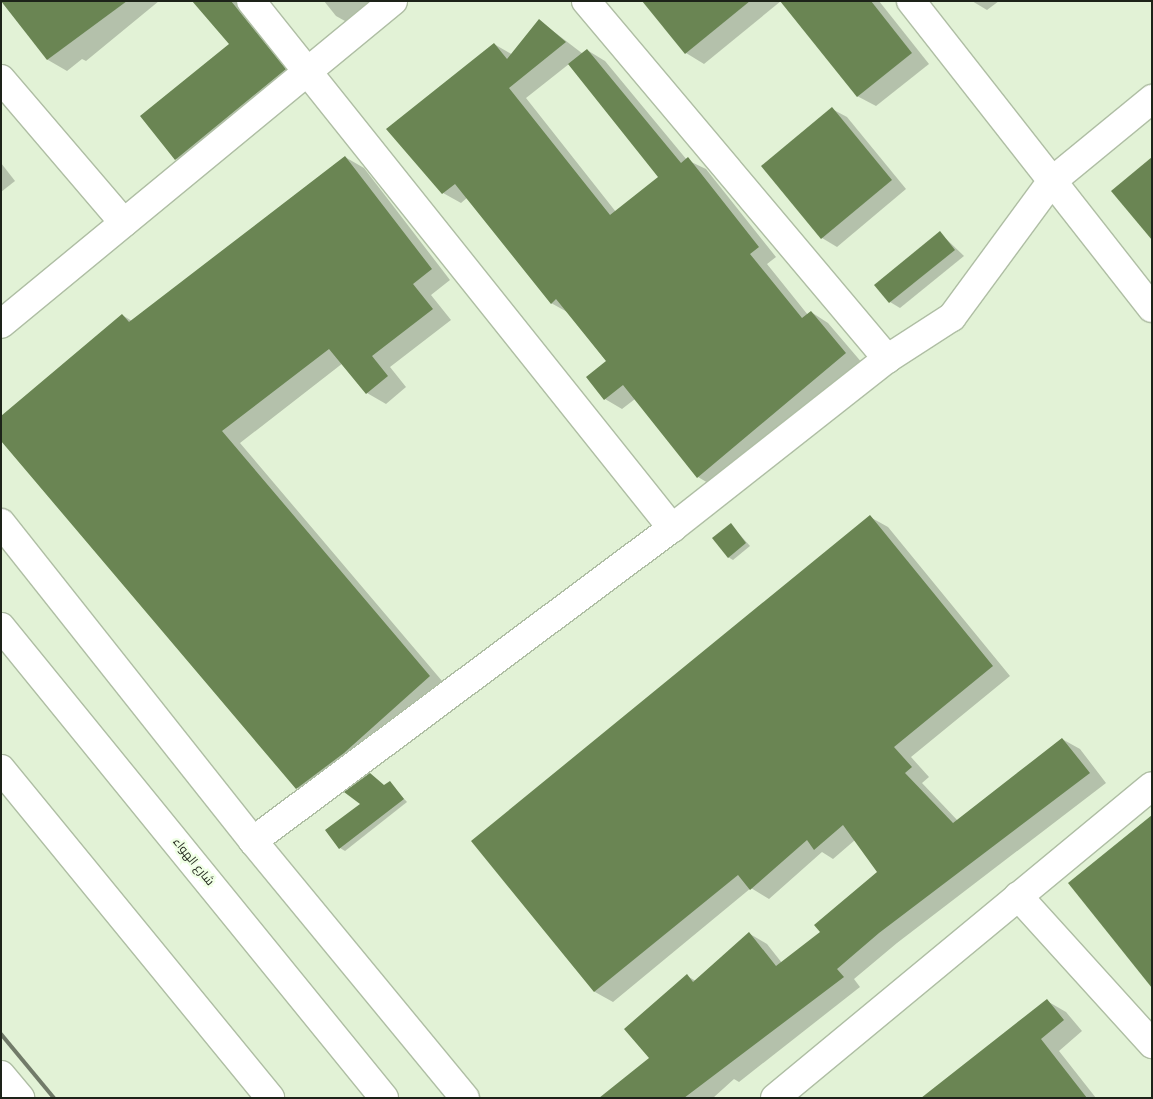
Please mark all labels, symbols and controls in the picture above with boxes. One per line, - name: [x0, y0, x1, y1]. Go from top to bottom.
- street label: شارع الهواء: [169, 835, 217, 889]

